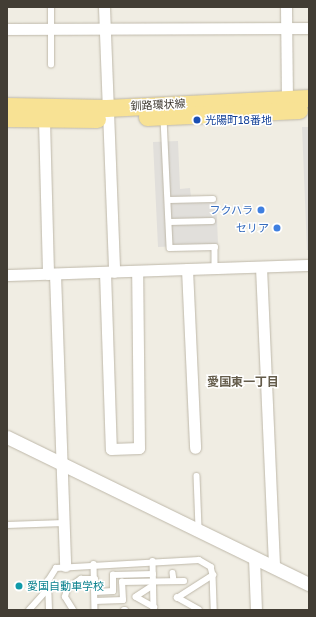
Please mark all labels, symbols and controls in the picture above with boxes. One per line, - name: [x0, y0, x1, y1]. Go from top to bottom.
- street label: 釧路環状線: [130, 97, 186, 113]
- place label: 光陽町18番地: [205, 113, 272, 127]
- marker: 光陽町18番地: [192, 115, 202, 125]
- place label: フクハラ: [209, 203, 253, 217]
- marker: フクハラ: [256, 205, 266, 215]
- place label: セリア: [236, 221, 269, 235]
- marker: セリア: [272, 223, 282, 233]
- district label: 愛国東一丁目: [207, 375, 279, 389]
- place label: 愛国自動車学校: [27, 579, 104, 593]
- marker: 愛国自動車学校: [14, 581, 24, 591]

